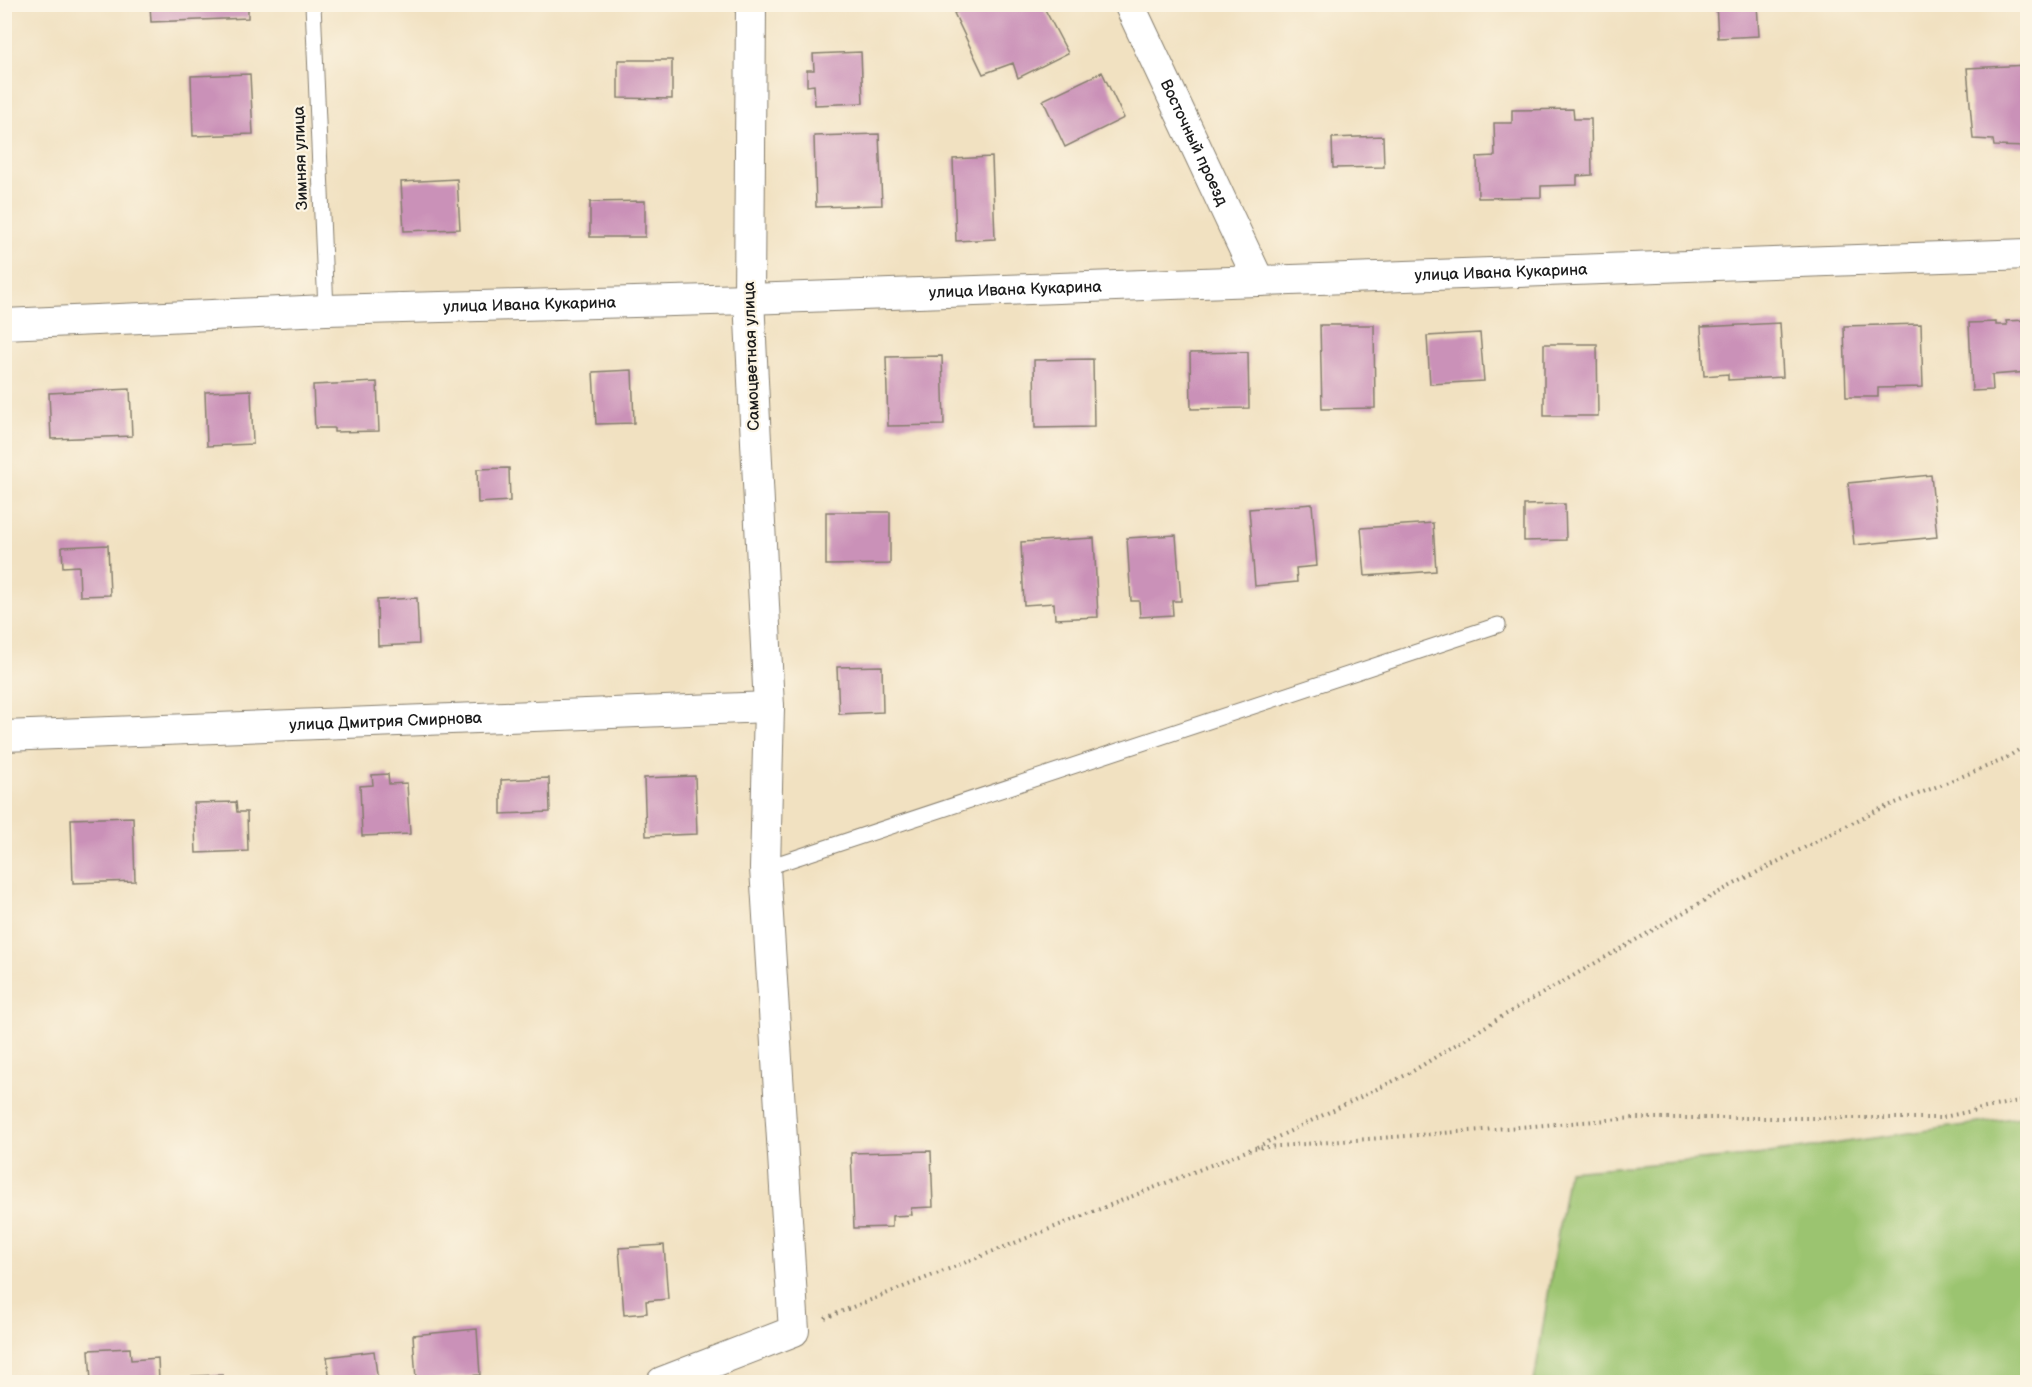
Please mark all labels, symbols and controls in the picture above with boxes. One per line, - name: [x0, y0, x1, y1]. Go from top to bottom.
- street label: Восточный проезд: [1156, 76, 1232, 209]
- street label: Зимняя улица: [290, 105, 312, 210]
- street label: улица Ивана Кукарина: [1414, 260, 1588, 285]
- street label: улица Ивана Кукарина: [929, 277, 1103, 302]
- street label: Самоцветная улица: [740, 281, 764, 431]
- street label: улица Ивана Кукарина: [443, 293, 617, 316]
- street label: улица Дмитрия Смирнова: [289, 708, 483, 735]

